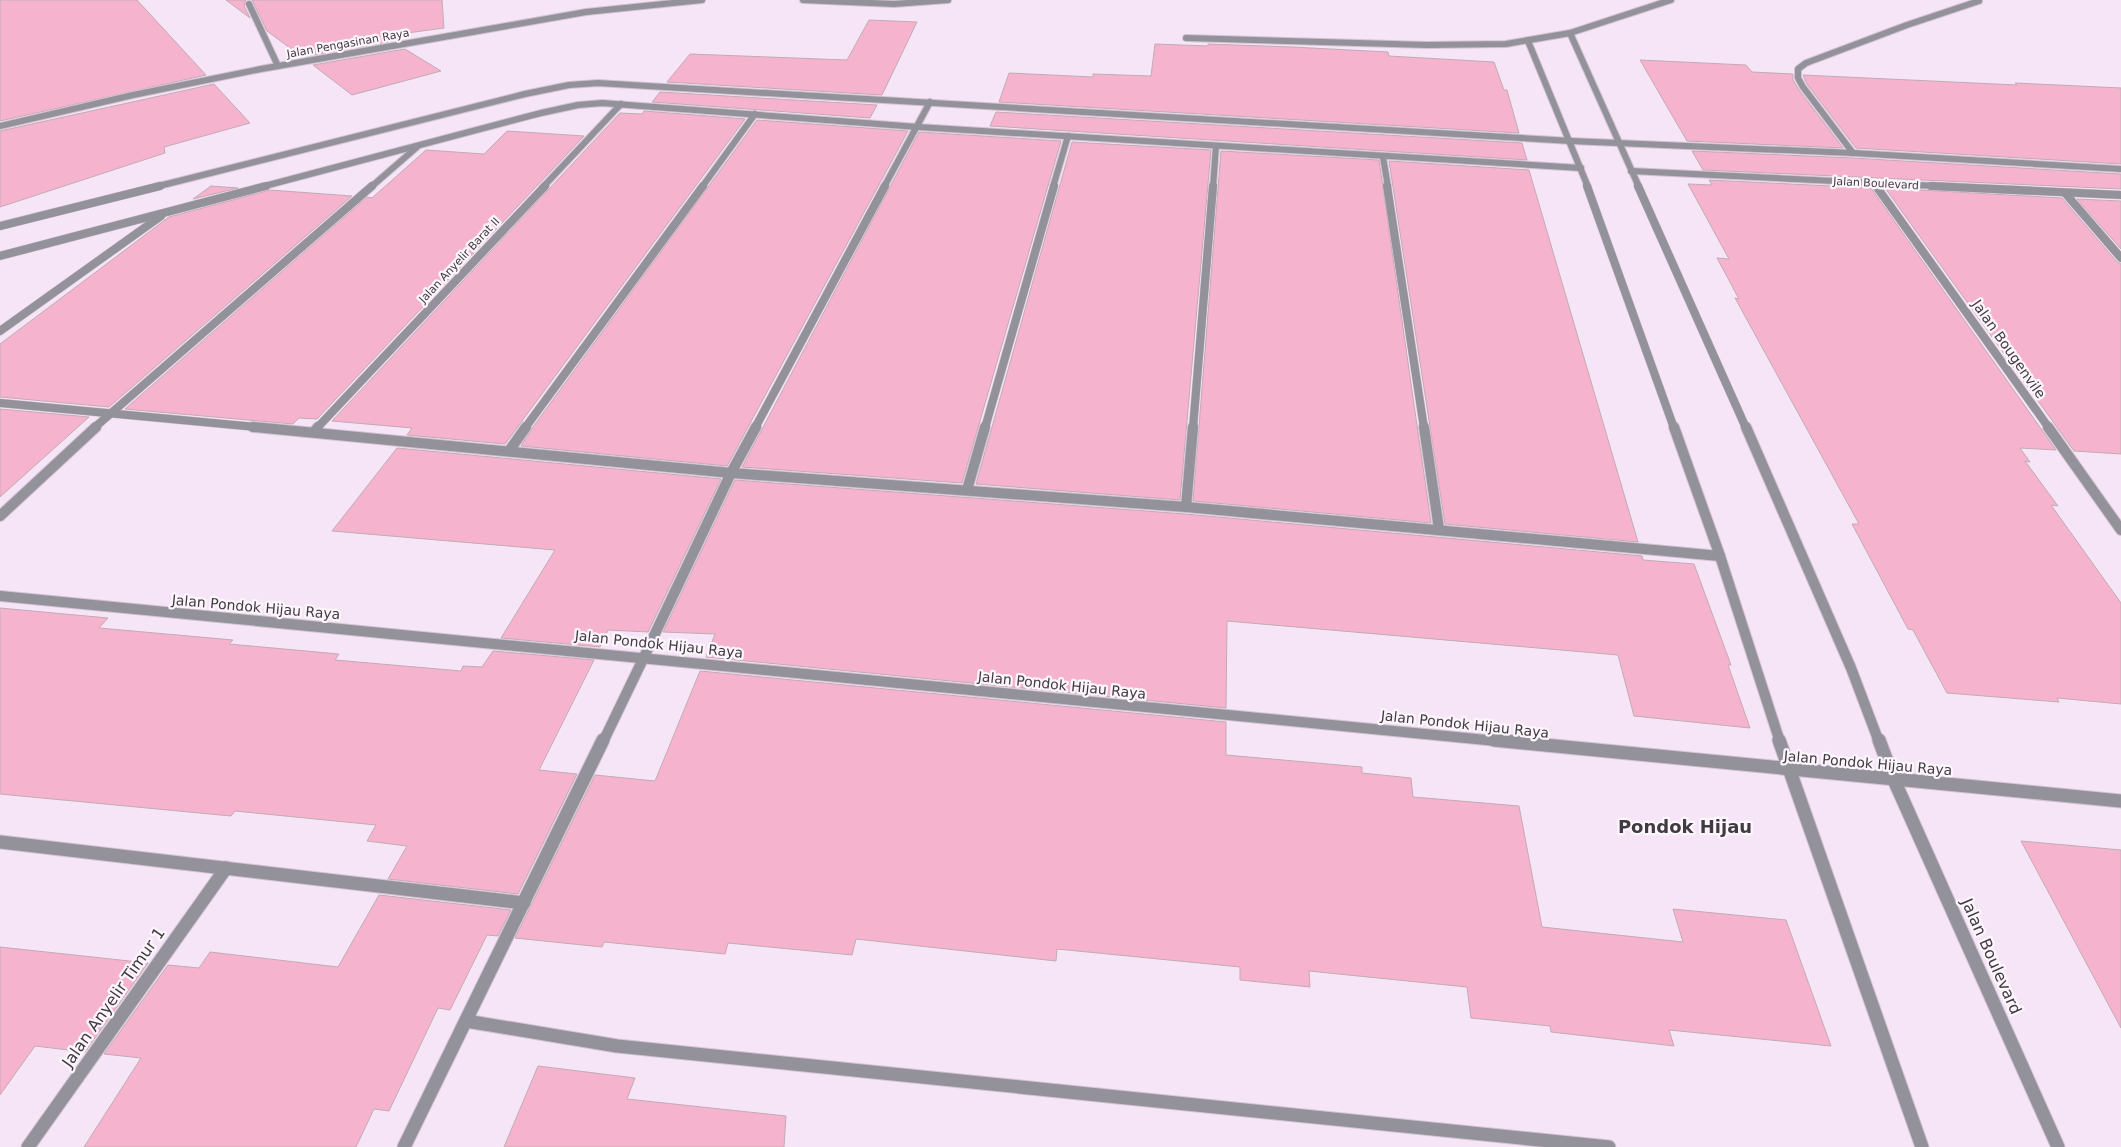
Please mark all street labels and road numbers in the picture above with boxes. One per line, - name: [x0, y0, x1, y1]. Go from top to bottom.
- street label: Jalan Pengasinan Raya: [285, 26, 410, 61]
- street label: Jalan Boulevard: [1832, 175, 1919, 192]
- street label: Jalan Anyelir Barat II: [416, 215, 502, 306]
- street label: Jalan Bougenvile: [1968, 296, 2049, 401]
- street label: Jalan Pondok Hijau Raya: [170, 592, 341, 622]
- street label: Jalan Pondok Hijau Raya: [573, 627, 744, 661]
- street label: Jalan Pondok Hijau Raya: [976, 668, 1147, 702]
- street label: Jalan Pondok Hijau Raya: [1379, 707, 1550, 741]
- street label: Jalan Pondok Hijau Raya: [1782, 748, 1953, 778]
- street label: Jalan Boulevard: [1957, 894, 2026, 1017]
- street label: Jalan Anyelir Timur 1: [57, 924, 169, 1072]

